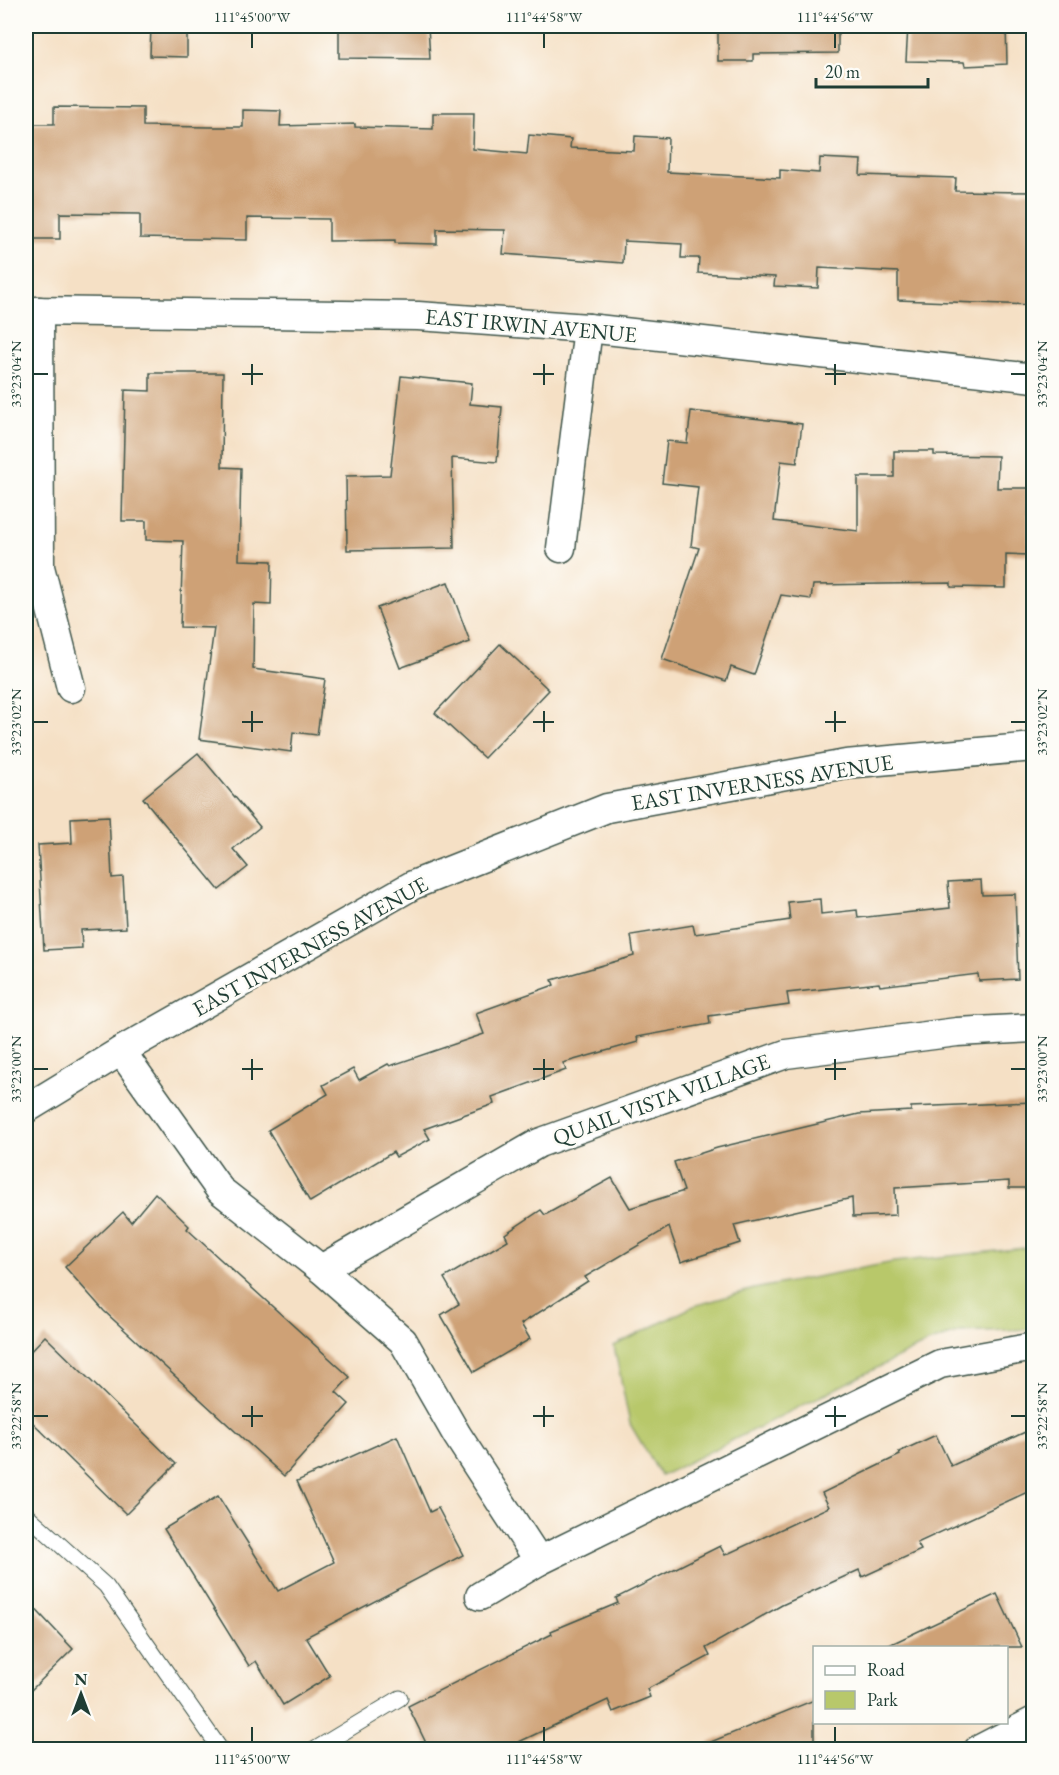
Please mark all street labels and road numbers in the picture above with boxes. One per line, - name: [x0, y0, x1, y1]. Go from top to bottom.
- street label: EAST IRWIN AVENUE: [424, 302, 638, 349]
- street label: EAST INVERNESS AVENUE: [629, 747, 895, 818]
- street label: EAST INVERNESS AVENUE: [187, 870, 433, 1023]
- street label: QUAIL VISTA VILLAGE: [549, 1047, 774, 1152]

